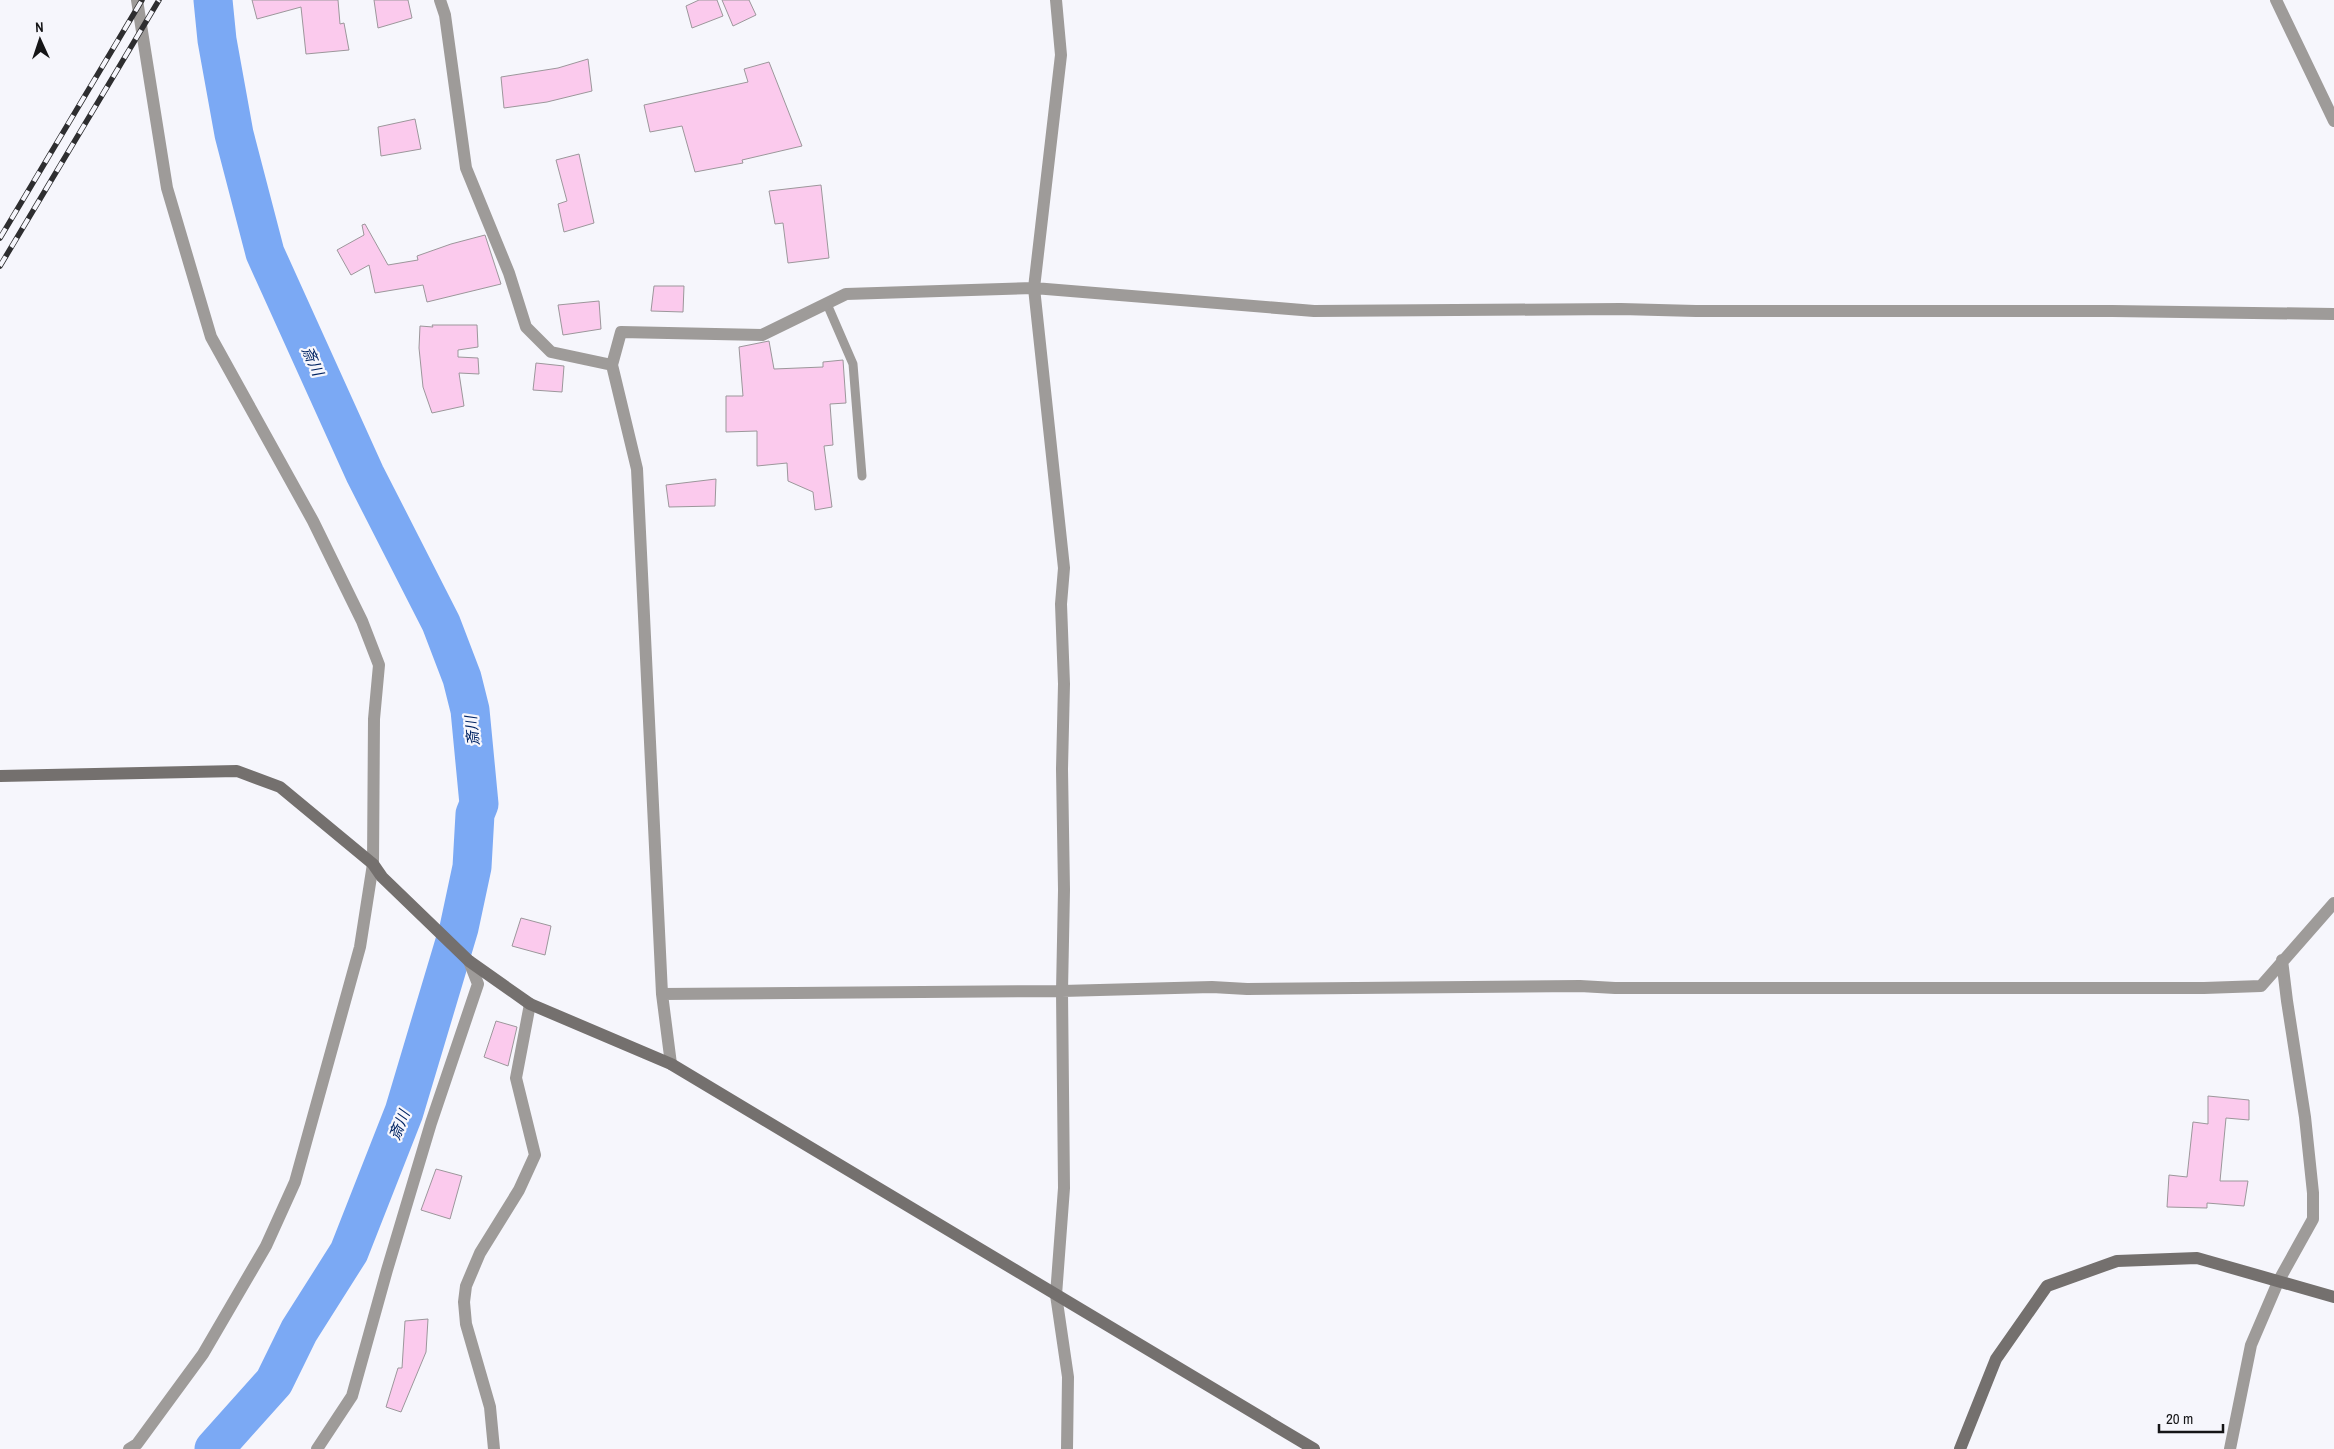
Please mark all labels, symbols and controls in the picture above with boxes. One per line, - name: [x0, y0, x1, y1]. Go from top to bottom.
- north arrow: [15, 15, 65, 65]
- text: N: [35, 18, 44, 36]
- water label: 斎川: [297, 343, 330, 381]
- water label: 斎川: [460, 713, 484, 747]
- water label: 斎川: [384, 1105, 415, 1143]
- scale bar: [2159, 1402, 2223, 1434]
- text: 20 m: [2166, 1408, 2193, 1429]

